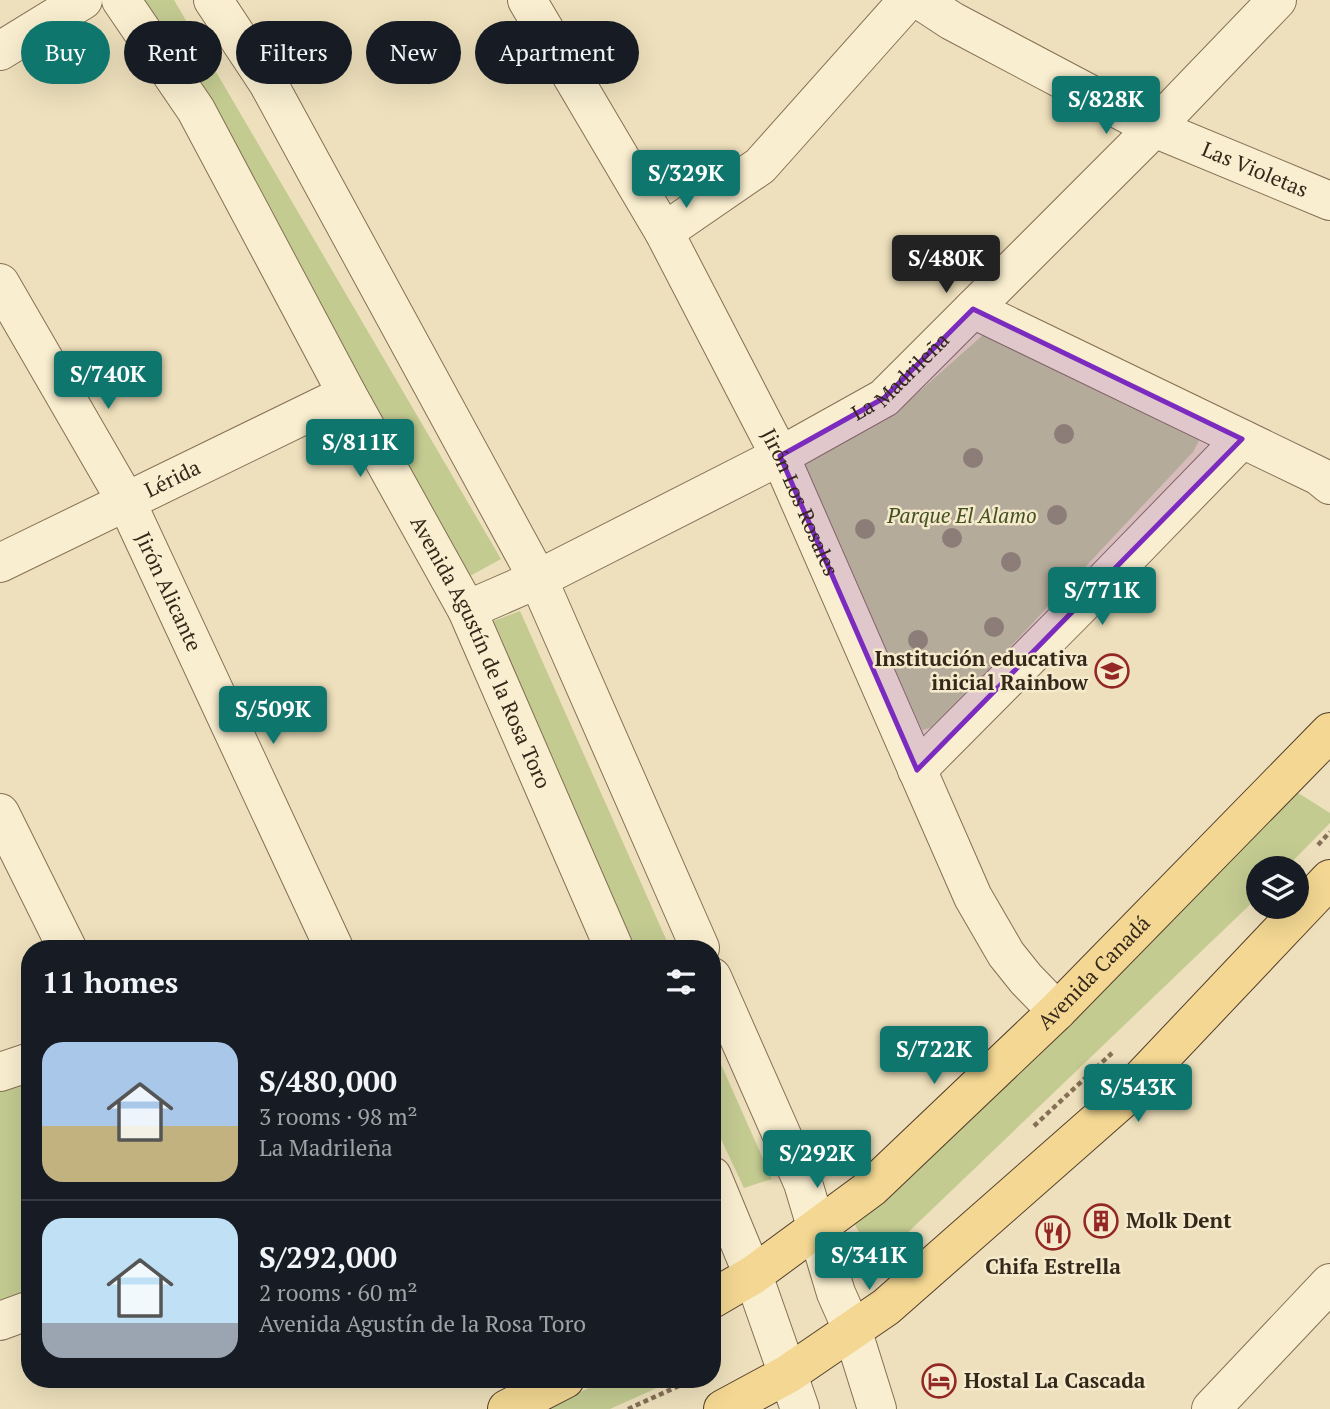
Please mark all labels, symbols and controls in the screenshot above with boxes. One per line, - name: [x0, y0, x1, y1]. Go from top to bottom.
- chip: Buy: [21, 21, 110, 84]
- chip: Rent: [124, 21, 222, 84]
- chip: Filters: [236, 21, 352, 84]
- chip: New: [366, 21, 461, 84]
- chip: Apartment: [475, 21, 639, 84]
- pin: S/828K: [1049, 76, 1163, 136]
- text: S/828K: [1068, 83, 1144, 114]
- street label: Las Violetas: [1198, 134, 1312, 203]
- pin: S/329K: [629, 150, 743, 210]
- text: S/329K: [648, 157, 724, 188]
- pin: S/480K: [889, 236, 1003, 295]
- text: S/480K: [908, 242, 984, 273]
- street label: La Madrileña: [846, 326, 955, 426]
- pin: S/740K: [51, 352, 165, 411]
- text: S/740K: [70, 358, 146, 389]
- pin: S/811K: [303, 420, 417, 479]
- street label: Jirón Los Rosales: [755, 423, 846, 580]
- text: S/811K: [322, 426, 398, 457]
- street label: Lérida: [140, 452, 205, 503]
- park label: Parque El Alamo: [886, 501, 1037, 529]
- street label: Avenida Agustín de la Rosa Toro: [404, 511, 558, 793]
- street label: Jirón Alicante: [129, 527, 209, 656]
- pin: S/771K: [1045, 568, 1159, 627]
- text: S/771K: [1064, 574, 1140, 605]
- place label: Institución educativa inicial Rainbow: [874, 644, 1089, 696]
- school or university icon: Institución educativa inicial Rainbow: [1093, 652, 1131, 690]
- pin: S/509K: [216, 686, 330, 746]
- text: S/509K: [235, 693, 311, 724]
- map controls: [1246, 856, 1309, 919]
- button: layers: [1246, 856, 1309, 919]
- street label: Avenida Canadá: [1031, 909, 1156, 1035]
- text: 11 homes: [42, 962, 178, 1002]
- icon: filters: [662, 963, 700, 1001]
- pin: S/722K: [877, 1026, 991, 1086]
- text: S/722K: [896, 1033, 972, 1064]
- text: S/480,000: [259, 1061, 397, 1101]
- pin: S/543K: [1081, 1064, 1195, 1124]
- icon: home: [98, 1070, 182, 1154]
- text: S/543K: [1100, 1071, 1176, 1102]
- text: 3 rooms · 98 m²: [259, 1101, 418, 1132]
- pin: S/292K: [760, 1130, 874, 1190]
- text: La Madrileña: [259, 1132, 393, 1163]
- text: S/292K: [779, 1137, 855, 1168]
- building icon: Molk Dent: [1082, 1202, 1120, 1240]
- place label: Molk Dent: [1126, 1206, 1232, 1234]
- restaurant icon: Chifa Estrella: [1034, 1214, 1072, 1252]
- pin: S/341K: [812, 1232, 926, 1292]
- text: S/292,000: [259, 1237, 397, 1277]
- text: S/341K: [831, 1239, 907, 1270]
- icon: home: [98, 1246, 182, 1330]
- place label: Chifa Estrella: [985, 1252, 1121, 1280]
- text: 2 rooms · 60 m²: [259, 1277, 418, 1308]
- text: Avenida Agustín de la Rosa Toro: [259, 1308, 586, 1339]
- hotel icon: Hostal La Cascada: [920, 1362, 958, 1400]
- place label: Hostal La Cascada: [964, 1366, 1146, 1394]

